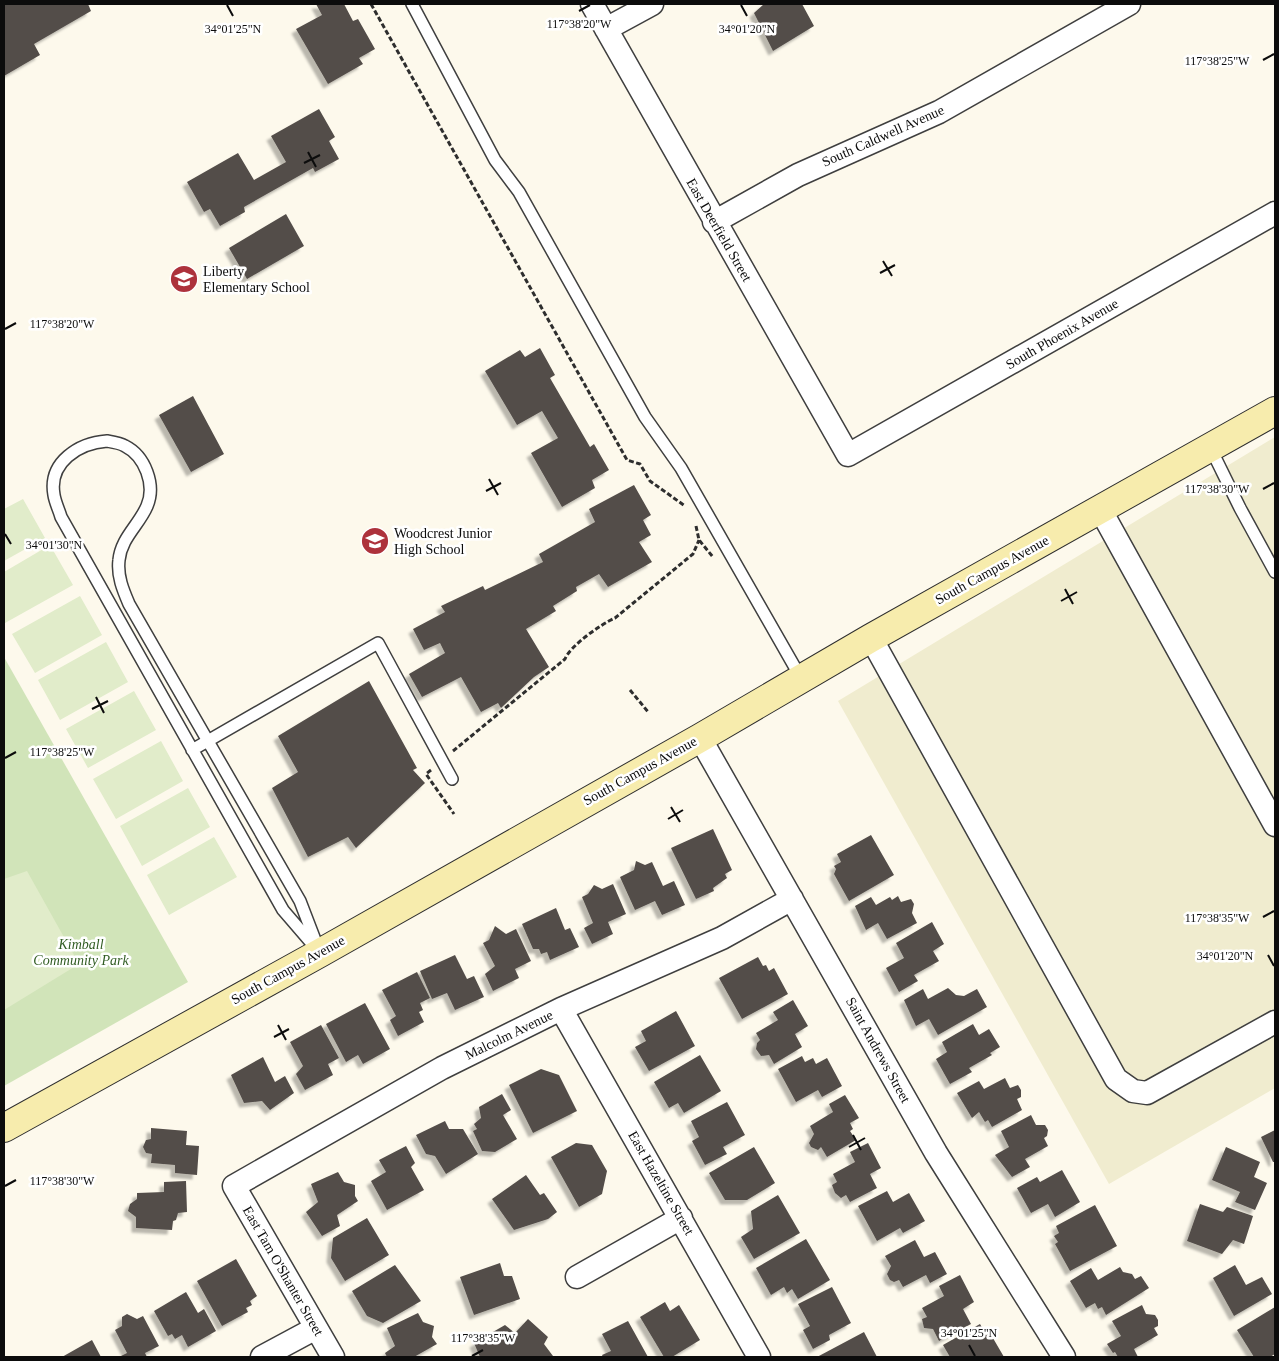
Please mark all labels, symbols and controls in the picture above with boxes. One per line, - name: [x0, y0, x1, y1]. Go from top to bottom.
- text: 117°38'20"W: [547, 17, 612, 31]
- text: 34°01'25"N: [205, 22, 262, 36]
- text: 34°01'20"N: [719, 22, 776, 36]
- text: 117°38'25"W: [1185, 54, 1250, 68]
- street label: South Caldwell Avenue: [820, 102, 946, 170]
- street label: East Deerfield Street: [683, 176, 755, 284]
- school or university icon: Liberty Elementary School: [169, 264, 199, 294]
- place label: Liberty Elementary School: [203, 264, 310, 295]
- street label: South Phoenix Avenue: [1003, 296, 1121, 372]
- text: 117°38'20"W: [30, 317, 95, 331]
- text: 117°38'30"W: [1185, 482, 1250, 496]
- school or university icon: Woodcrest Junior High School: [360, 526, 390, 556]
- place label: Woodcrest Junior High School: [394, 526, 492, 557]
- street label: South Campus Avenue: [933, 533, 1051, 607]
- text: 34°01'30"N: [26, 538, 83, 552]
- street label: South Campus Avenue: [581, 734, 699, 808]
- text: 117°38'25"W: [30, 745, 95, 759]
- text: 117°38'35"W: [1185, 911, 1250, 925]
- street label: South Campus Avenue: [229, 933, 347, 1007]
- park label: Kimball Community Park: [33, 937, 129, 968]
- text: 34°01'20"N: [1197, 949, 1254, 963]
- street label: Saint Andrews Street: [843, 995, 913, 1105]
- street label: Malcolm Avenue: [463, 1007, 555, 1063]
- street label: East Hazeltine Street: [625, 1128, 697, 1238]
- text: 117°38'30"W: [30, 1174, 95, 1188]
- street label: East Tam O'Shanter Street: [240, 1204, 326, 1339]
- text: 34°01'25"N: [941, 1326, 998, 1340]
- text: 117°38'35"W: [451, 1331, 516, 1345]

